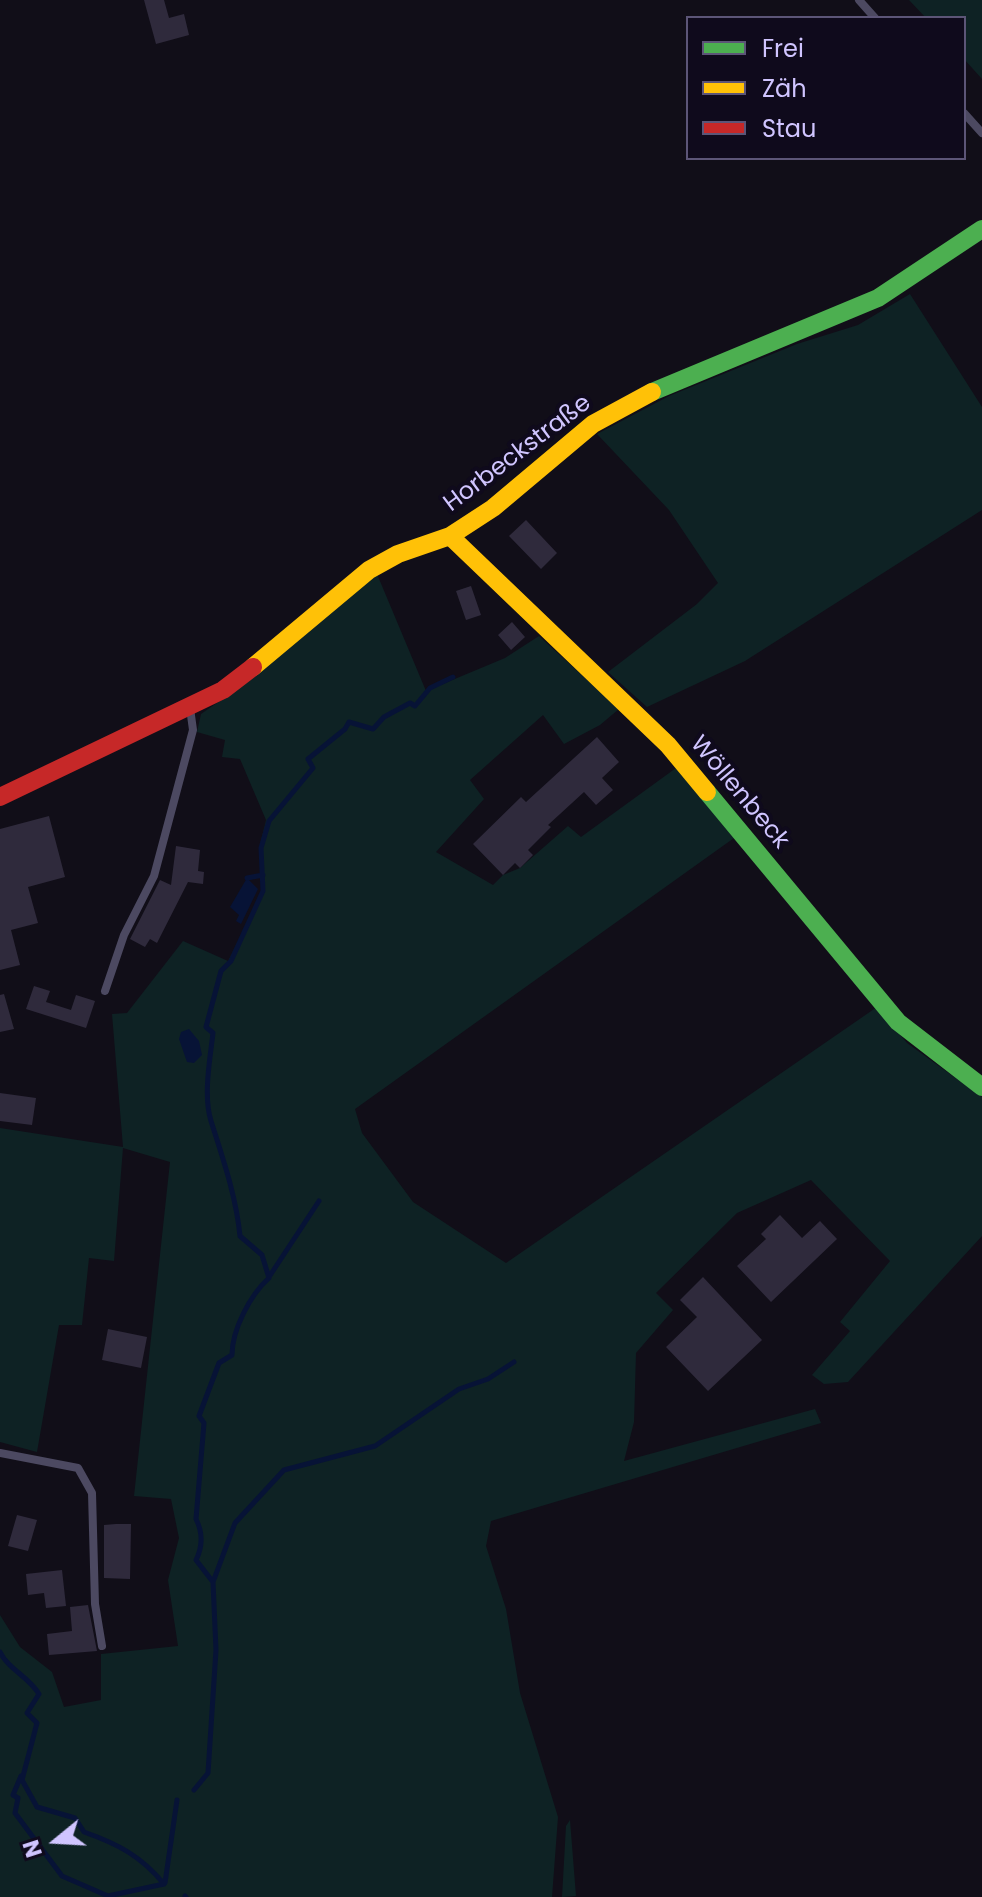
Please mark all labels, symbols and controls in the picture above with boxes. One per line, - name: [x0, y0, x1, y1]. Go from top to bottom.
- legend: [686, 16, 966, 160]
- text: Frei: [762, 32, 804, 65]
- text: Zäh: [762, 72, 807, 105]
- text: Stau: [762, 112, 816, 145]
- street label: Horbeckstraße: [439, 389, 597, 519]
- street label: Wöllenbeck: [683, 731, 795, 855]
- north arrow: [16, 1801, 96, 1881]
- text: N: [15, 1836, 50, 1861]

